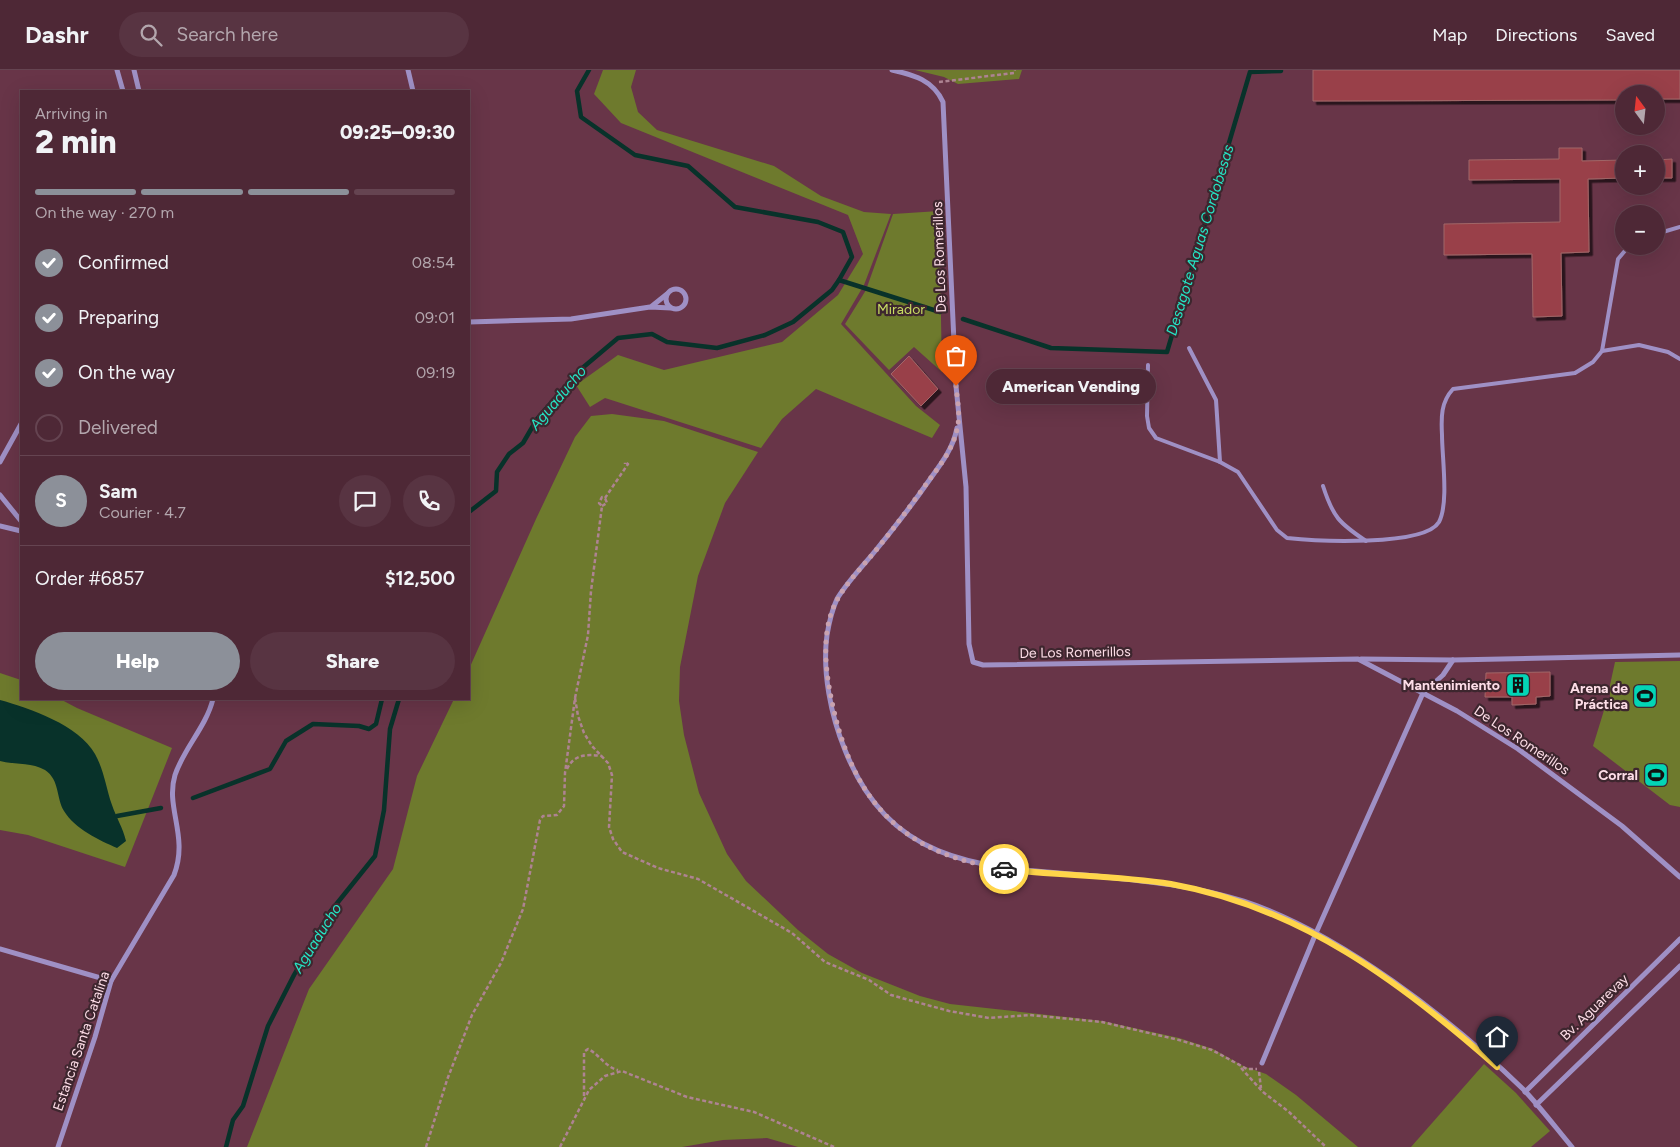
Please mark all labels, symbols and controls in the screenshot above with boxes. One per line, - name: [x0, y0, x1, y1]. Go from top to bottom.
- search box: [119, 12, 469, 57]
- text: Dashr: [25, 20, 89, 49]
- icon: search: [137, 21, 165, 49]
- text: Search here: [177, 23, 278, 46]
- text: Map: [1432, 24, 1467, 46]
- text: Directions: [1495, 24, 1577, 46]
- text: Saved: [1605, 24, 1655, 46]
- north arrow: [1615, 85, 1665, 135]
- map controls: [1615, 85, 1665, 255]
- text: Arriving in: [35, 104, 107, 123]
- text: 09:25–09:30: [340, 121, 455, 144]
- text: 2 min: [35, 123, 117, 161]
- water label: Desagote Aguas Cordobesas: [1162, 142, 1238, 338]
- button: +: [1615, 145, 1665, 195]
- street label: De Los Romerillos: [929, 201, 950, 313]
- text: On the way · 270 m: [35, 203, 174, 222]
- button: −: [1615, 205, 1665, 255]
- icon: check: [35, 249, 63, 277]
- text: Confirmed: [78, 251, 169, 274]
- text: 08:54: [412, 253, 455, 272]
- park label: Mirador: [877, 301, 925, 318]
- icon: check: [35, 304, 63, 332]
- text: Preparing: [78, 306, 159, 329]
- text: 09:01: [415, 308, 455, 327]
- pin: [935, 335, 977, 386]
- icon: bag: [942, 342, 970, 370]
- icon: check: [35, 359, 63, 387]
- text: On the way: [78, 361, 175, 384]
- water label: Aguaducho: [525, 362, 590, 435]
- text: 09:19: [416, 363, 455, 382]
- callout: American Vending: [986, 368, 1156, 404]
- text: American Vending: [1002, 377, 1140, 396]
- text: Delivered: [78, 416, 158, 439]
- button: chat: [339, 475, 391, 527]
- button: phone: [403, 475, 455, 527]
- text: Sam: [99, 480, 137, 503]
- text: S: [55, 489, 67, 512]
- text: Courier · 4.7: [99, 503, 186, 522]
- text: Order #6857: [35, 567, 144, 590]
- text: $12,500: [385, 567, 455, 590]
- button: Help: [35, 632, 240, 690]
- button: Share: [250, 632, 455, 690]
- street label: De Los Romerillos: [1019, 643, 1131, 662]
- building icon: Mantenimiento: [1505, 672, 1531, 698]
- place label: Mantenimiento: [1402, 677, 1500, 694]
- place label: Arena de Práctica: [1570, 680, 1628, 713]
- sports icon: Arena de Práctica: [1632, 683, 1658, 709]
- street label: De Los Romerillos: [1471, 702, 1573, 779]
- sports icon: Corral: [1643, 762, 1669, 788]
- place label: Corral: [1598, 767, 1638, 784]
- courier: [979, 844, 1029, 894]
- icon: car: [990, 855, 1018, 883]
- water label: Aguaducho: [288, 900, 346, 977]
- street label: Estancia Santa Catalina: [50, 969, 113, 1113]
- street label: Bv. Aguarevay: [1557, 970, 1633, 1044]
- pin: [1476, 1016, 1518, 1067]
- icon: home: [1483, 1023, 1511, 1051]

